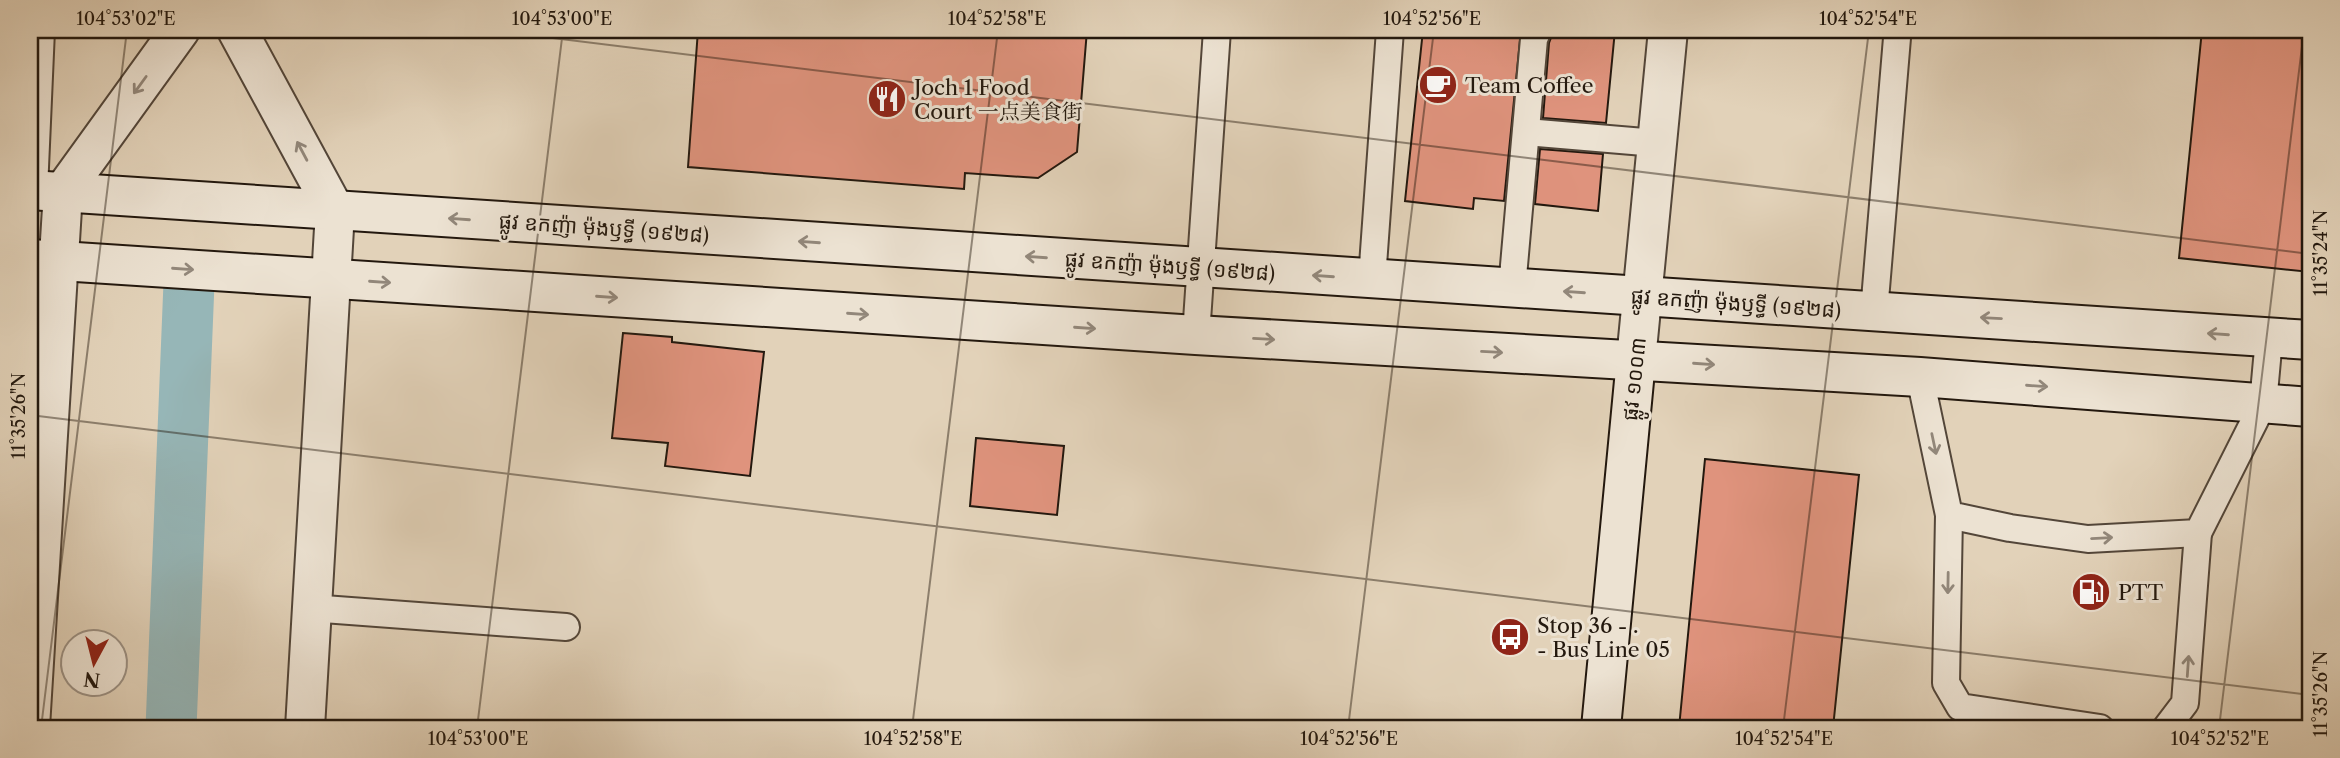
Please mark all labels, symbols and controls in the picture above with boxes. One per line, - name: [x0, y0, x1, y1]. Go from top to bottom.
- text: 104°53'02"E: [76, 8, 176, 30]
- text: 104°53'00"E: [512, 8, 612, 30]
- text: 104°52'58"E: [948, 8, 1046, 30]
- text: 104°52'56"E: [1383, 8, 1481, 30]
- text: 104°52'54"E: [1819, 8, 1917, 30]
- cafe icon: Team Coffee: [1417, 64, 1459, 106]
- place label: Team Coffee: [1465, 73, 1593, 98]
- one-way arrow: [133, 75, 148, 94]
- place label: Joch 1 Food Court 一点美食街: [911, 75, 1083, 124]
- restaurant icon: Joch 1 Food Court 一点美食街: [866, 78, 908, 120]
- one-way arrow: [295, 141, 309, 161]
- street label: ផ្លូវ ឧកញ៉ា ម៉ុងឫទ្ធី (១៩២៨): [497, 208, 710, 255]
- text: 11°35'24"N: [2310, 210, 2332, 296]
- one-way arrow: [449, 212, 471, 225]
- one-way arrow: [798, 235, 820, 248]
- street label: ផ្លូវ ឧកញ៉ា ម៉ុងឫទ្ធី (១៩២៨): [1063, 246, 1276, 293]
- one-way arrow: [1025, 250, 1047, 263]
- one-way arrow: [171, 263, 194, 276]
- one-way arrow: [1312, 269, 1335, 282]
- one-way arrow: [368, 276, 391, 289]
- street label: ផ្លូវ ឧកញ៉ា ម៉ុងឫទ្ធី (១៩២៨): [1629, 283, 1842, 330]
- one-way arrow: [1563, 286, 1586, 299]
- one-way arrow: [595, 291, 618, 304]
- one-way arrow: [847, 307, 870, 320]
- one-way arrow: [1980, 311, 2003, 324]
- one-way arrow: [1074, 322, 1096, 335]
- one-way arrow: [2207, 327, 2230, 340]
- one-way arrow: [1253, 333, 1276, 346]
- street label: ផ្លូវ ១០០៣: [1617, 336, 1658, 423]
- one-way arrow: [1480, 346, 1502, 359]
- one-way arrow: [1692, 358, 1715, 371]
- text: 11°35'26"N: [8, 373, 30, 459]
- one-way arrow: [2025, 380, 2048, 393]
- one-way arrow: [1928, 432, 1942, 455]
- one-way arrow: [2090, 532, 2113, 545]
- one-way arrow: [1941, 571, 1954, 594]
- fuel station icon: PTT: [2070, 571, 2112, 613]
- place label: PTT: [2118, 580, 2164, 605]
- place label: Stop 36 - . - Bus Line 05: [1537, 613, 1670, 662]
- bus stop icon: Stop 36 - . - Bus Line 05: [1489, 616, 1531, 658]
- north arrow: [60, 628, 130, 698]
- text: 11°35'26"N: [2310, 651, 2332, 737]
- one-way arrow: [2182, 656, 2195, 678]
- text: N: [82, 667, 102, 692]
- text: 104°53'00"E: [428, 728, 528, 750]
- text: 104°52'58"E: [864, 728, 962, 750]
- text: 104°52'56"E: [1300, 728, 1398, 750]
- text: 104°52'54"E: [1735, 728, 1833, 750]
- text: 104°52'52"E: [2171, 728, 2269, 750]

